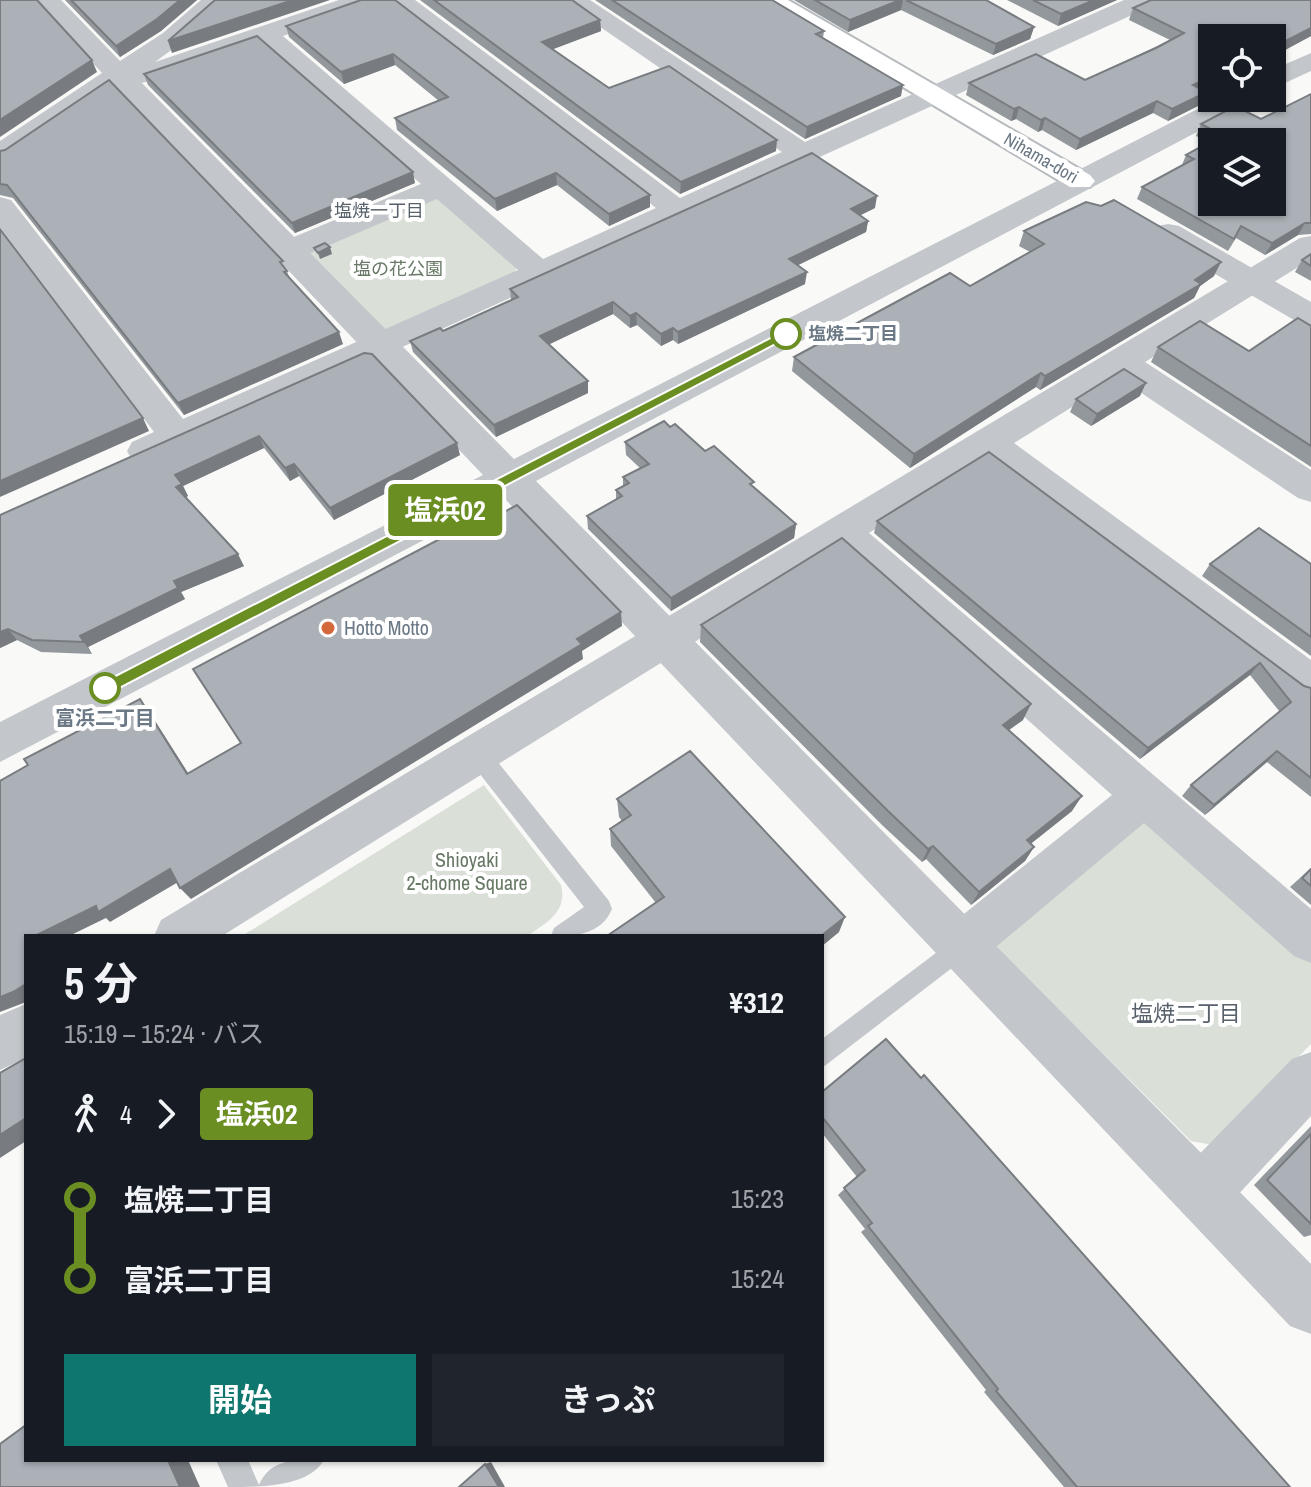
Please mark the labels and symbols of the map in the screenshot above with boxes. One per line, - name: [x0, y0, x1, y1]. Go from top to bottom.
- street label: Nihama-dori: [999, 126, 1083, 189]
- district label: 塩焼一丁目: [334, 198, 424, 223]
- park label: 塩の花公園: [353, 256, 443, 281]
- marker: 塩焼二丁目: [771, 319, 801, 349]
- place label: 塩焼二丁目: [808, 321, 898, 346]
- line badge: 塩浜02: [389, 484, 501, 536]
- place label: Hotto Motto: [344, 614, 429, 641]
- marker: Hotto Motto: [319, 619, 337, 637]
- marker: 富浜二丁目: [90, 673, 120, 703]
- place label: 富浜二丁目: [55, 704, 155, 731]
- park label: Shioyaki 2-chome Square: [406, 846, 528, 896]
- district label: 塩焼二丁目: [1131, 998, 1241, 1028]

